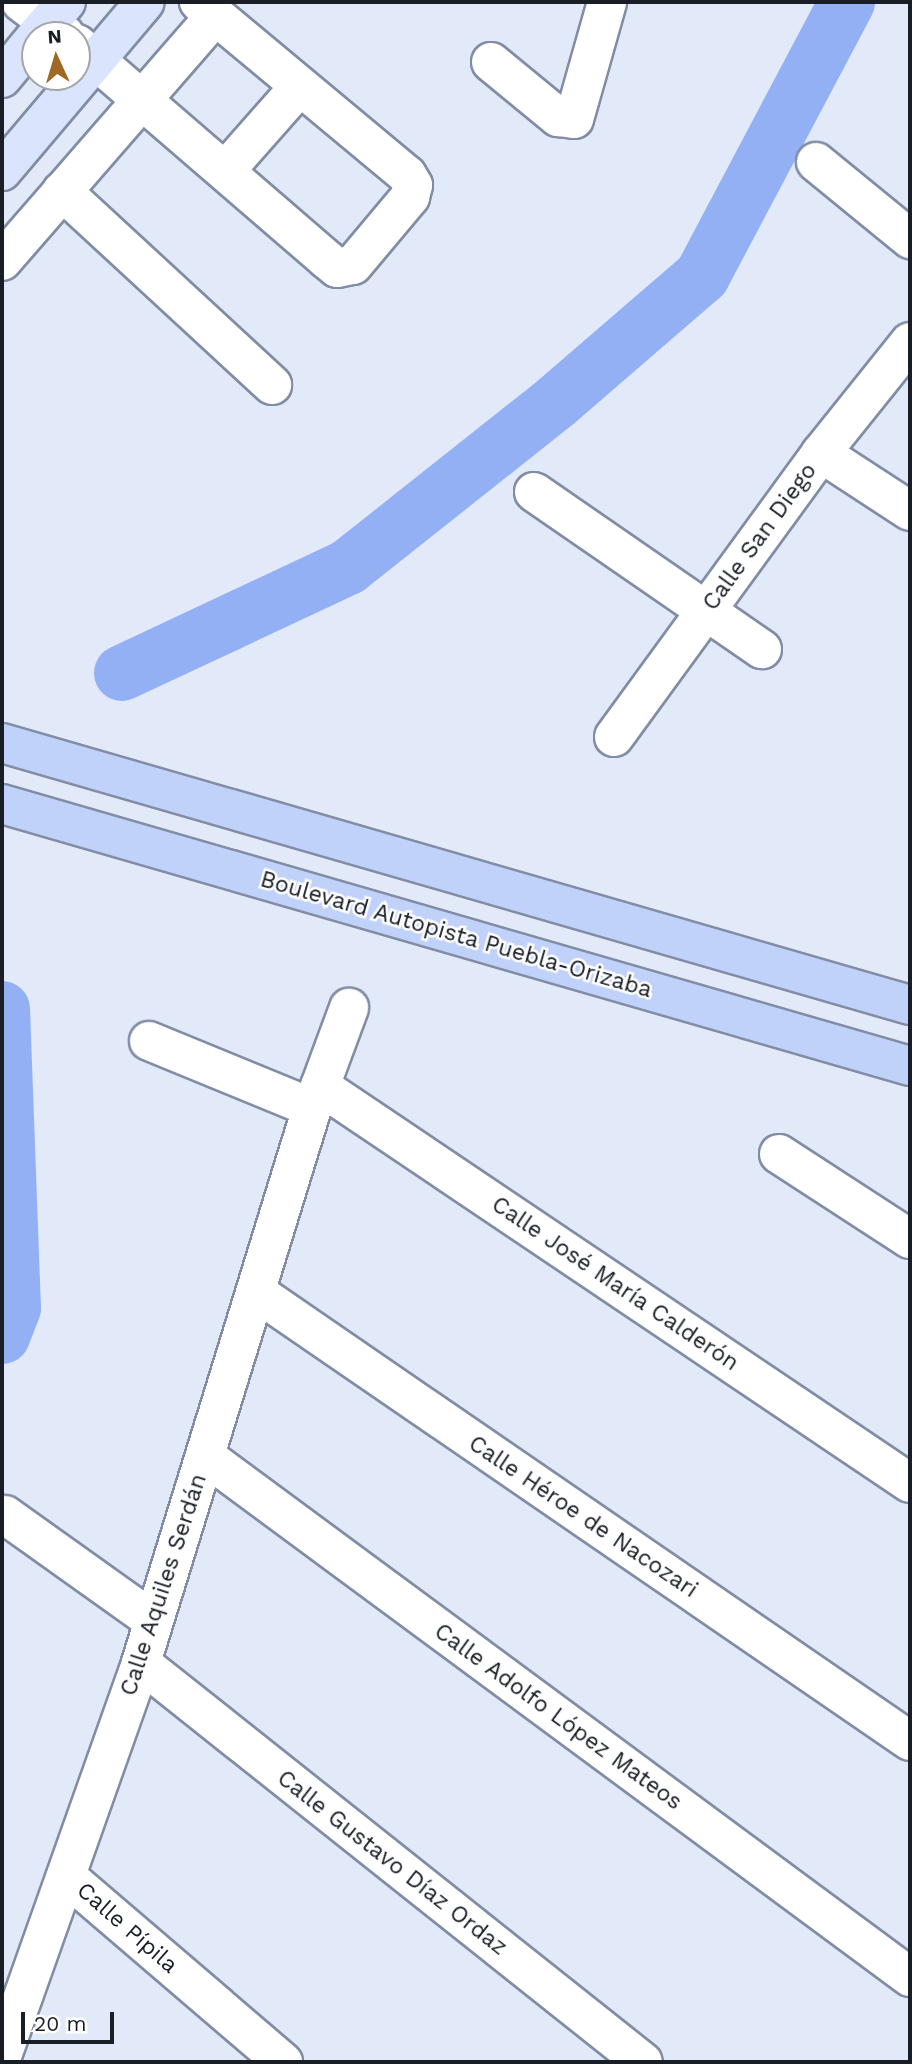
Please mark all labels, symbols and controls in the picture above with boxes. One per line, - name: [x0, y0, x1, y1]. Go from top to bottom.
- north arrow: [21, 21, 91, 91]
- text: N: [47, 25, 62, 49]
- street label: Calle San Diego: [697, 458, 823, 616]
- street label: Boulevard Autopista Puebla-Orizaba: [256, 866, 656, 1004]
- street label: Calle José María Calderón: [486, 1191, 744, 1377]
- street label: Calle Héroe de Nacozari: [463, 1430, 703, 1604]
- street label: Calle Aquiles Serdán: [115, 1470, 213, 1700]
- street label: Calle Adolfo López Mateos: [428, 1618, 688, 1816]
- street label: Calle Gustavo Díaz Ordaz: [271, 1765, 513, 1961]
- street label: Calle Pípila: [71, 1877, 183, 1979]
- scale bar: [24, 1997, 117, 2041]
- text: 20 m: [34, 2011, 86, 2036]

